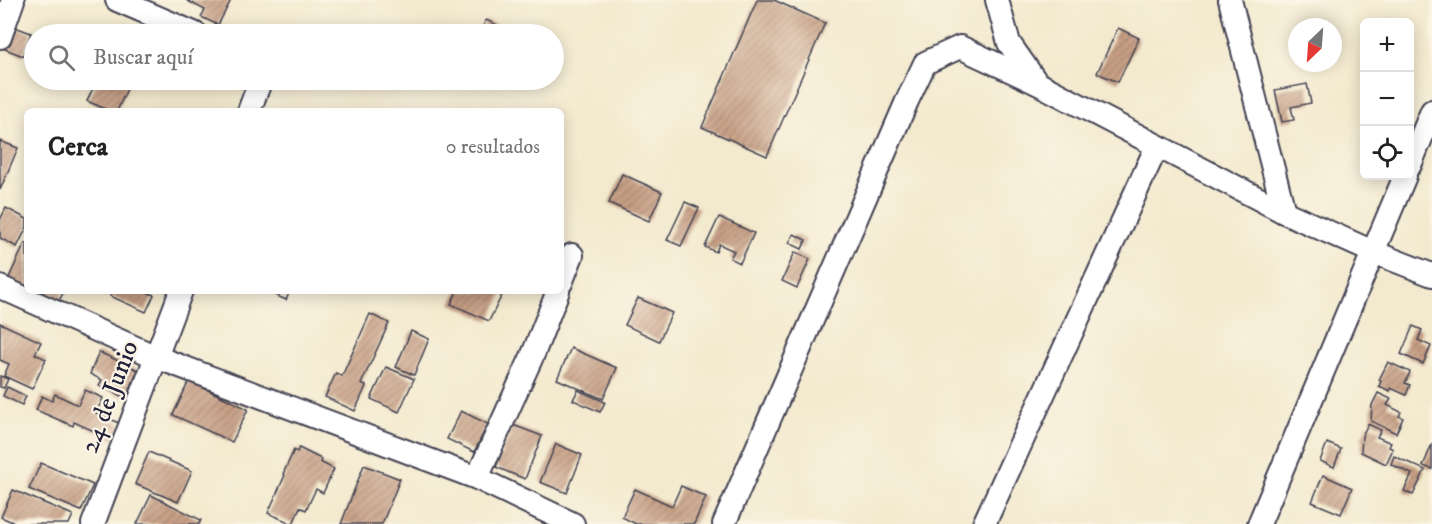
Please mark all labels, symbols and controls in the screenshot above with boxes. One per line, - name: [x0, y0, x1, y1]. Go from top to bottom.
- north arrow: [1288, 18, 1342, 72]
- map controls: [1360, 18, 1414, 180]
- button: +: [1360, 18, 1414, 72]
- search box: [24, 24, 564, 90]
- icon: search: [45, 41, 78, 74]
- text: Buscar aquí: [93, 44, 193, 71]
- button: −: [1360, 72, 1414, 126]
- button: locate: [1360, 126, 1414, 180]
- text: Cerca: [48, 131, 108, 164]
- text: 0 resultados: [446, 135, 540, 160]
- street label: 24 de Junio: [73, 336, 147, 458]

